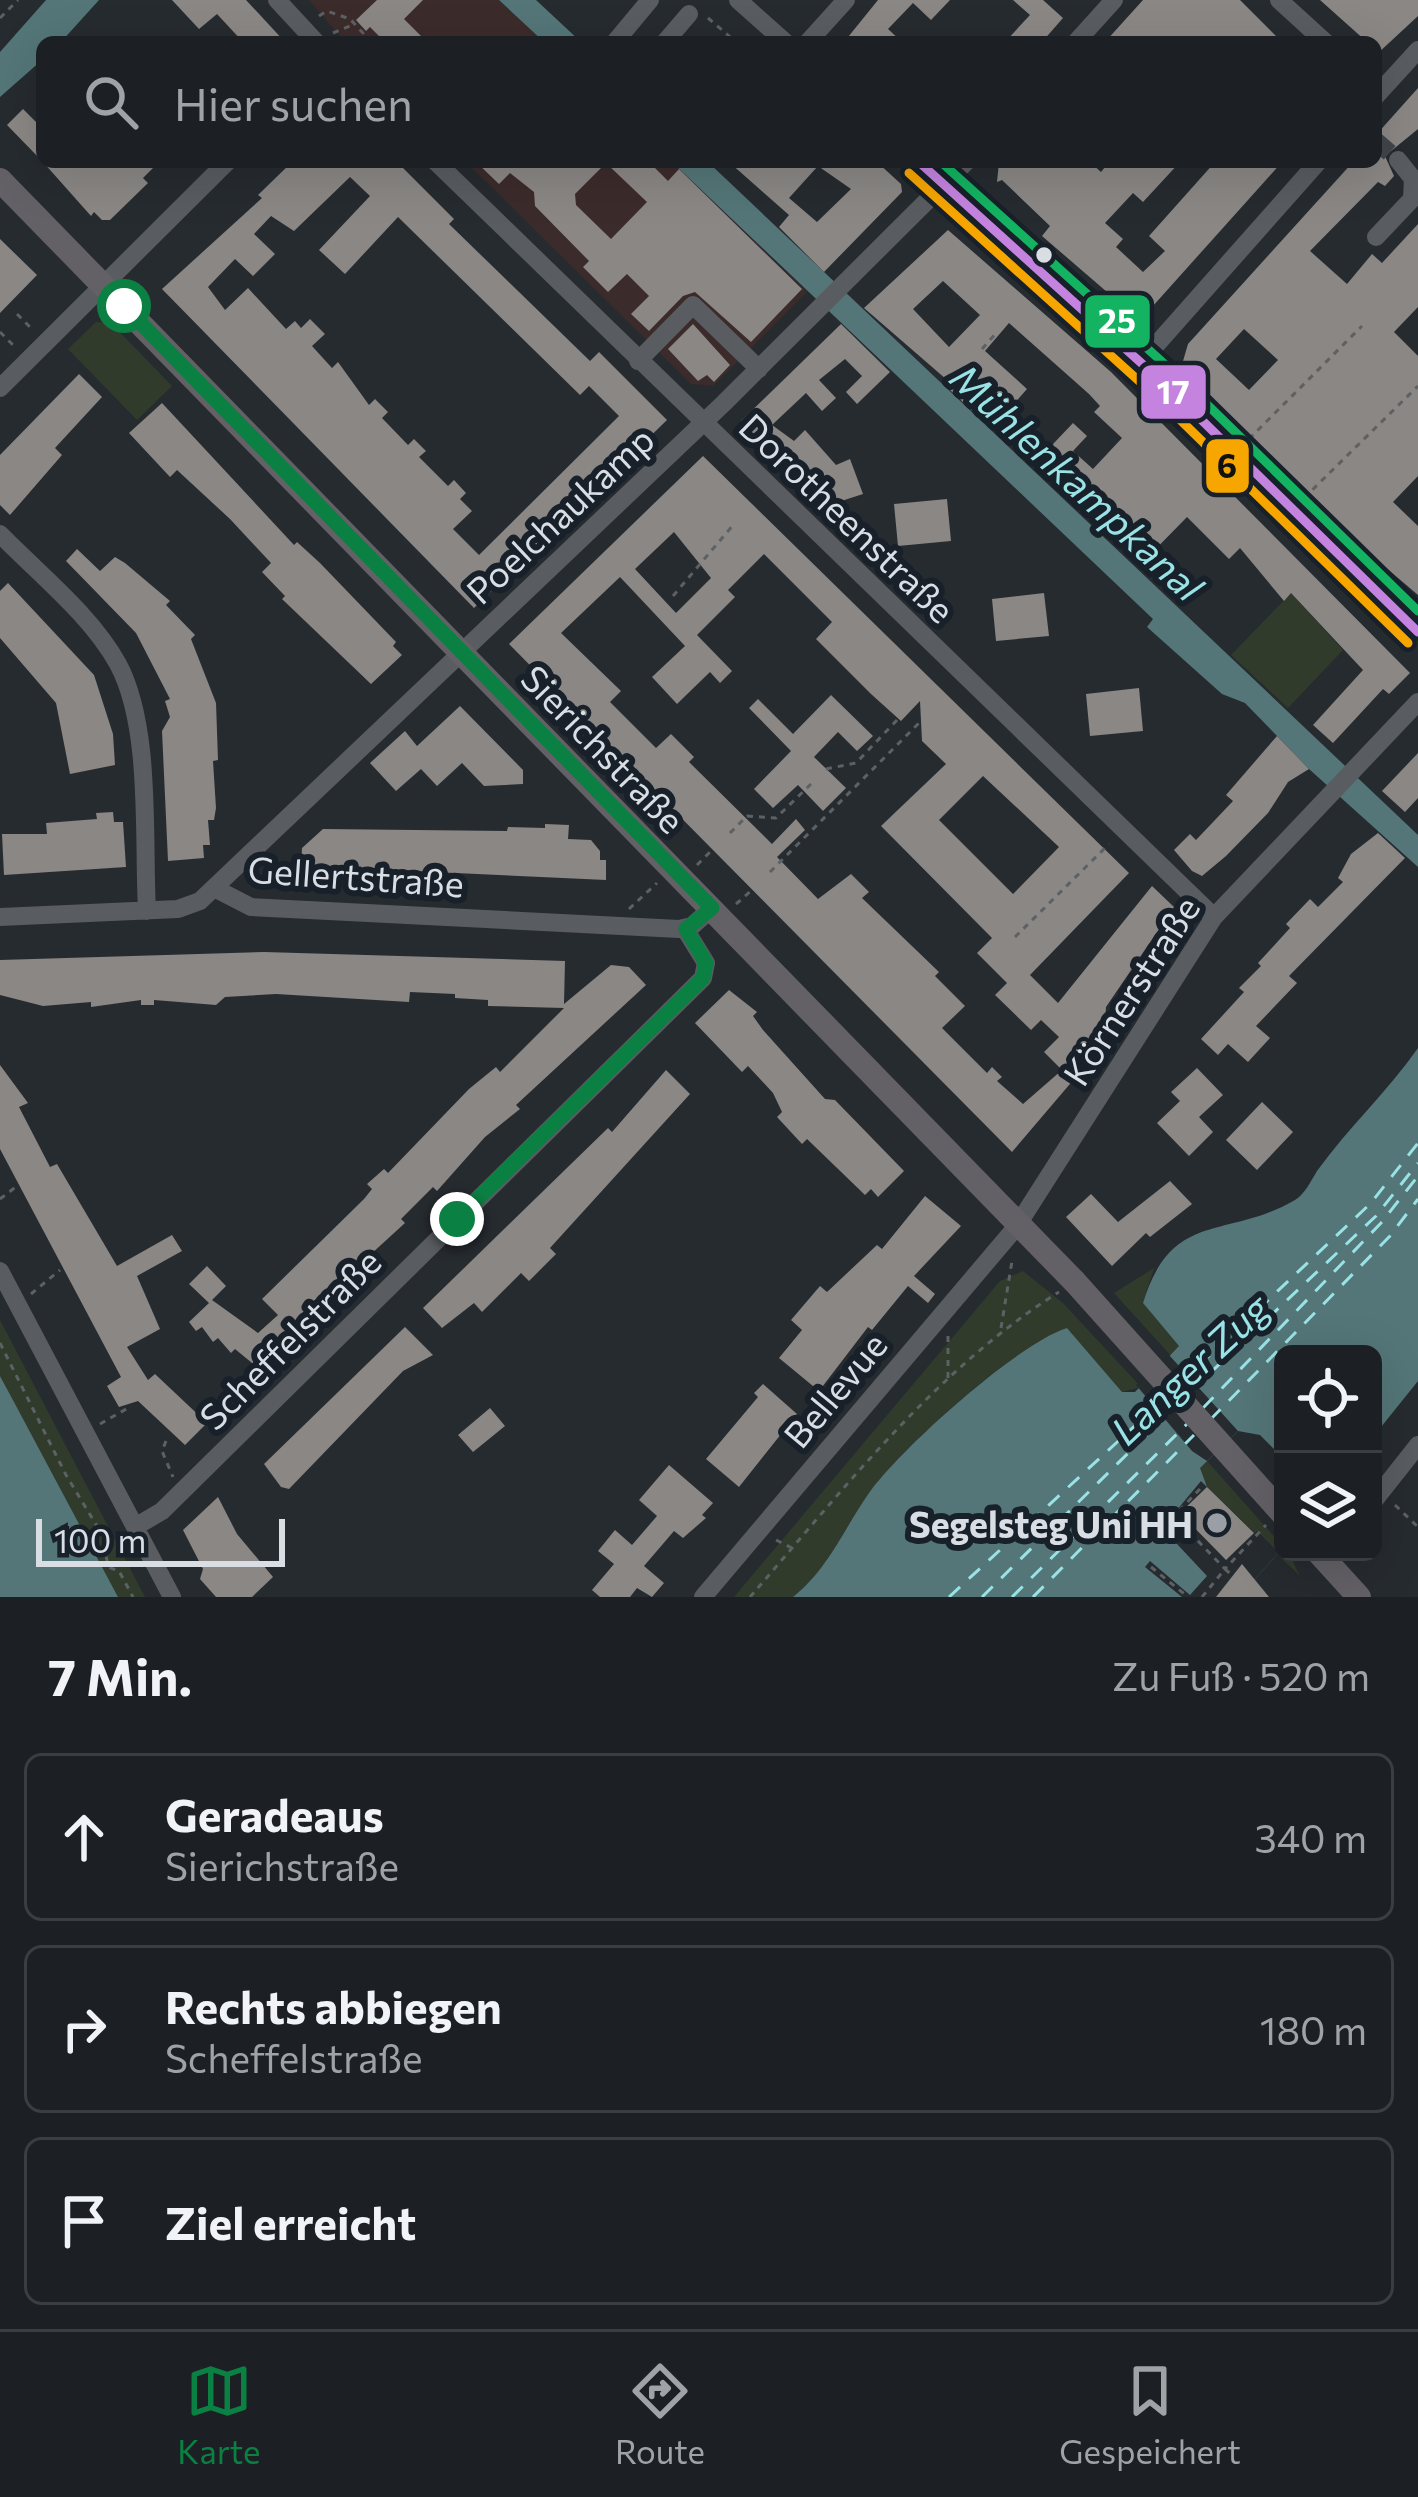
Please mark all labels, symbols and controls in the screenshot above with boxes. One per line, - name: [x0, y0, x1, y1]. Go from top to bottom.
- search box: [36, 36, 1382, 168]
- icon: search: [78, 69, 144, 135]
- text: Hier suchen: [174, 75, 413, 130]
- unlabelled marker: [1033, 244, 1055, 266]
- route start: [97, 279, 151, 333]
- line badge: 25: [1083, 293, 1152, 350]
- text: 25: [1098, 299, 1136, 340]
- water label: Mühlenkampkanal: [942, 352, 1215, 611]
- line badge: 17: [1139, 363, 1208, 421]
- text: 17: [1156, 370, 1190, 411]
- street label: Dorotheenstraße: [731, 403, 965, 631]
- street label: Poelchaukamp: [456, 416, 662, 612]
- line badge: 6: [1204, 437, 1251, 495]
- text: 6: [1217, 444, 1237, 485]
- street label: Sierichstraße: [513, 655, 695, 841]
- street label: Gellertstraße: [246, 846, 466, 904]
- street label: Körnerstraße: [1052, 887, 1208, 1093]
- route end: [430, 1192, 484, 1246]
- street label: Scheffelstraße: [189, 1238, 389, 1438]
- water label: Langer Zug: [1100, 1281, 1279, 1453]
- street label: Bellevue: [773, 1323, 895, 1455]
- map controls: [1274, 1345, 1382, 1561]
- button: locate: [1274, 1345, 1382, 1453]
- button: layers: [1274, 1453, 1382, 1561]
- place label: Segelsteg Uni HH: [909, 1501, 1193, 1545]
- marker: Segelsteg Uni HH: [1204, 1510, 1230, 1536]
- scale bar: [36, 1513, 285, 1566]
- text: 100 m: [54, 1519, 146, 1560]
- text: 7 Min.: [48, 1644, 192, 1707]
- text: Zu Fuß · 520 m: [1112, 1651, 1370, 1699]
- text: Geradeaus: [165, 1786, 384, 1841]
- icon: ahead: [51, 1804, 117, 1870]
- text: 340 m: [1254, 1813, 1367, 1861]
- text: Sierichstraße: [165, 1841, 399, 1889]
- text: Rechts abbiegen: [165, 1978, 502, 2033]
- icon: right: [51, 1996, 117, 2062]
- text: 180 m: [1260, 2005, 1367, 2053]
- text: Scheffelstraße: [165, 2033, 423, 2081]
- icon: arrive: [51, 2188, 117, 2254]
- text: Ziel erreicht: [165, 2194, 416, 2249]
- tab: Karte: [177, 2358, 261, 2471]
- tab: Route: [615, 2358, 705, 2471]
- tab: Gespeichert: [1059, 2358, 1241, 2471]

